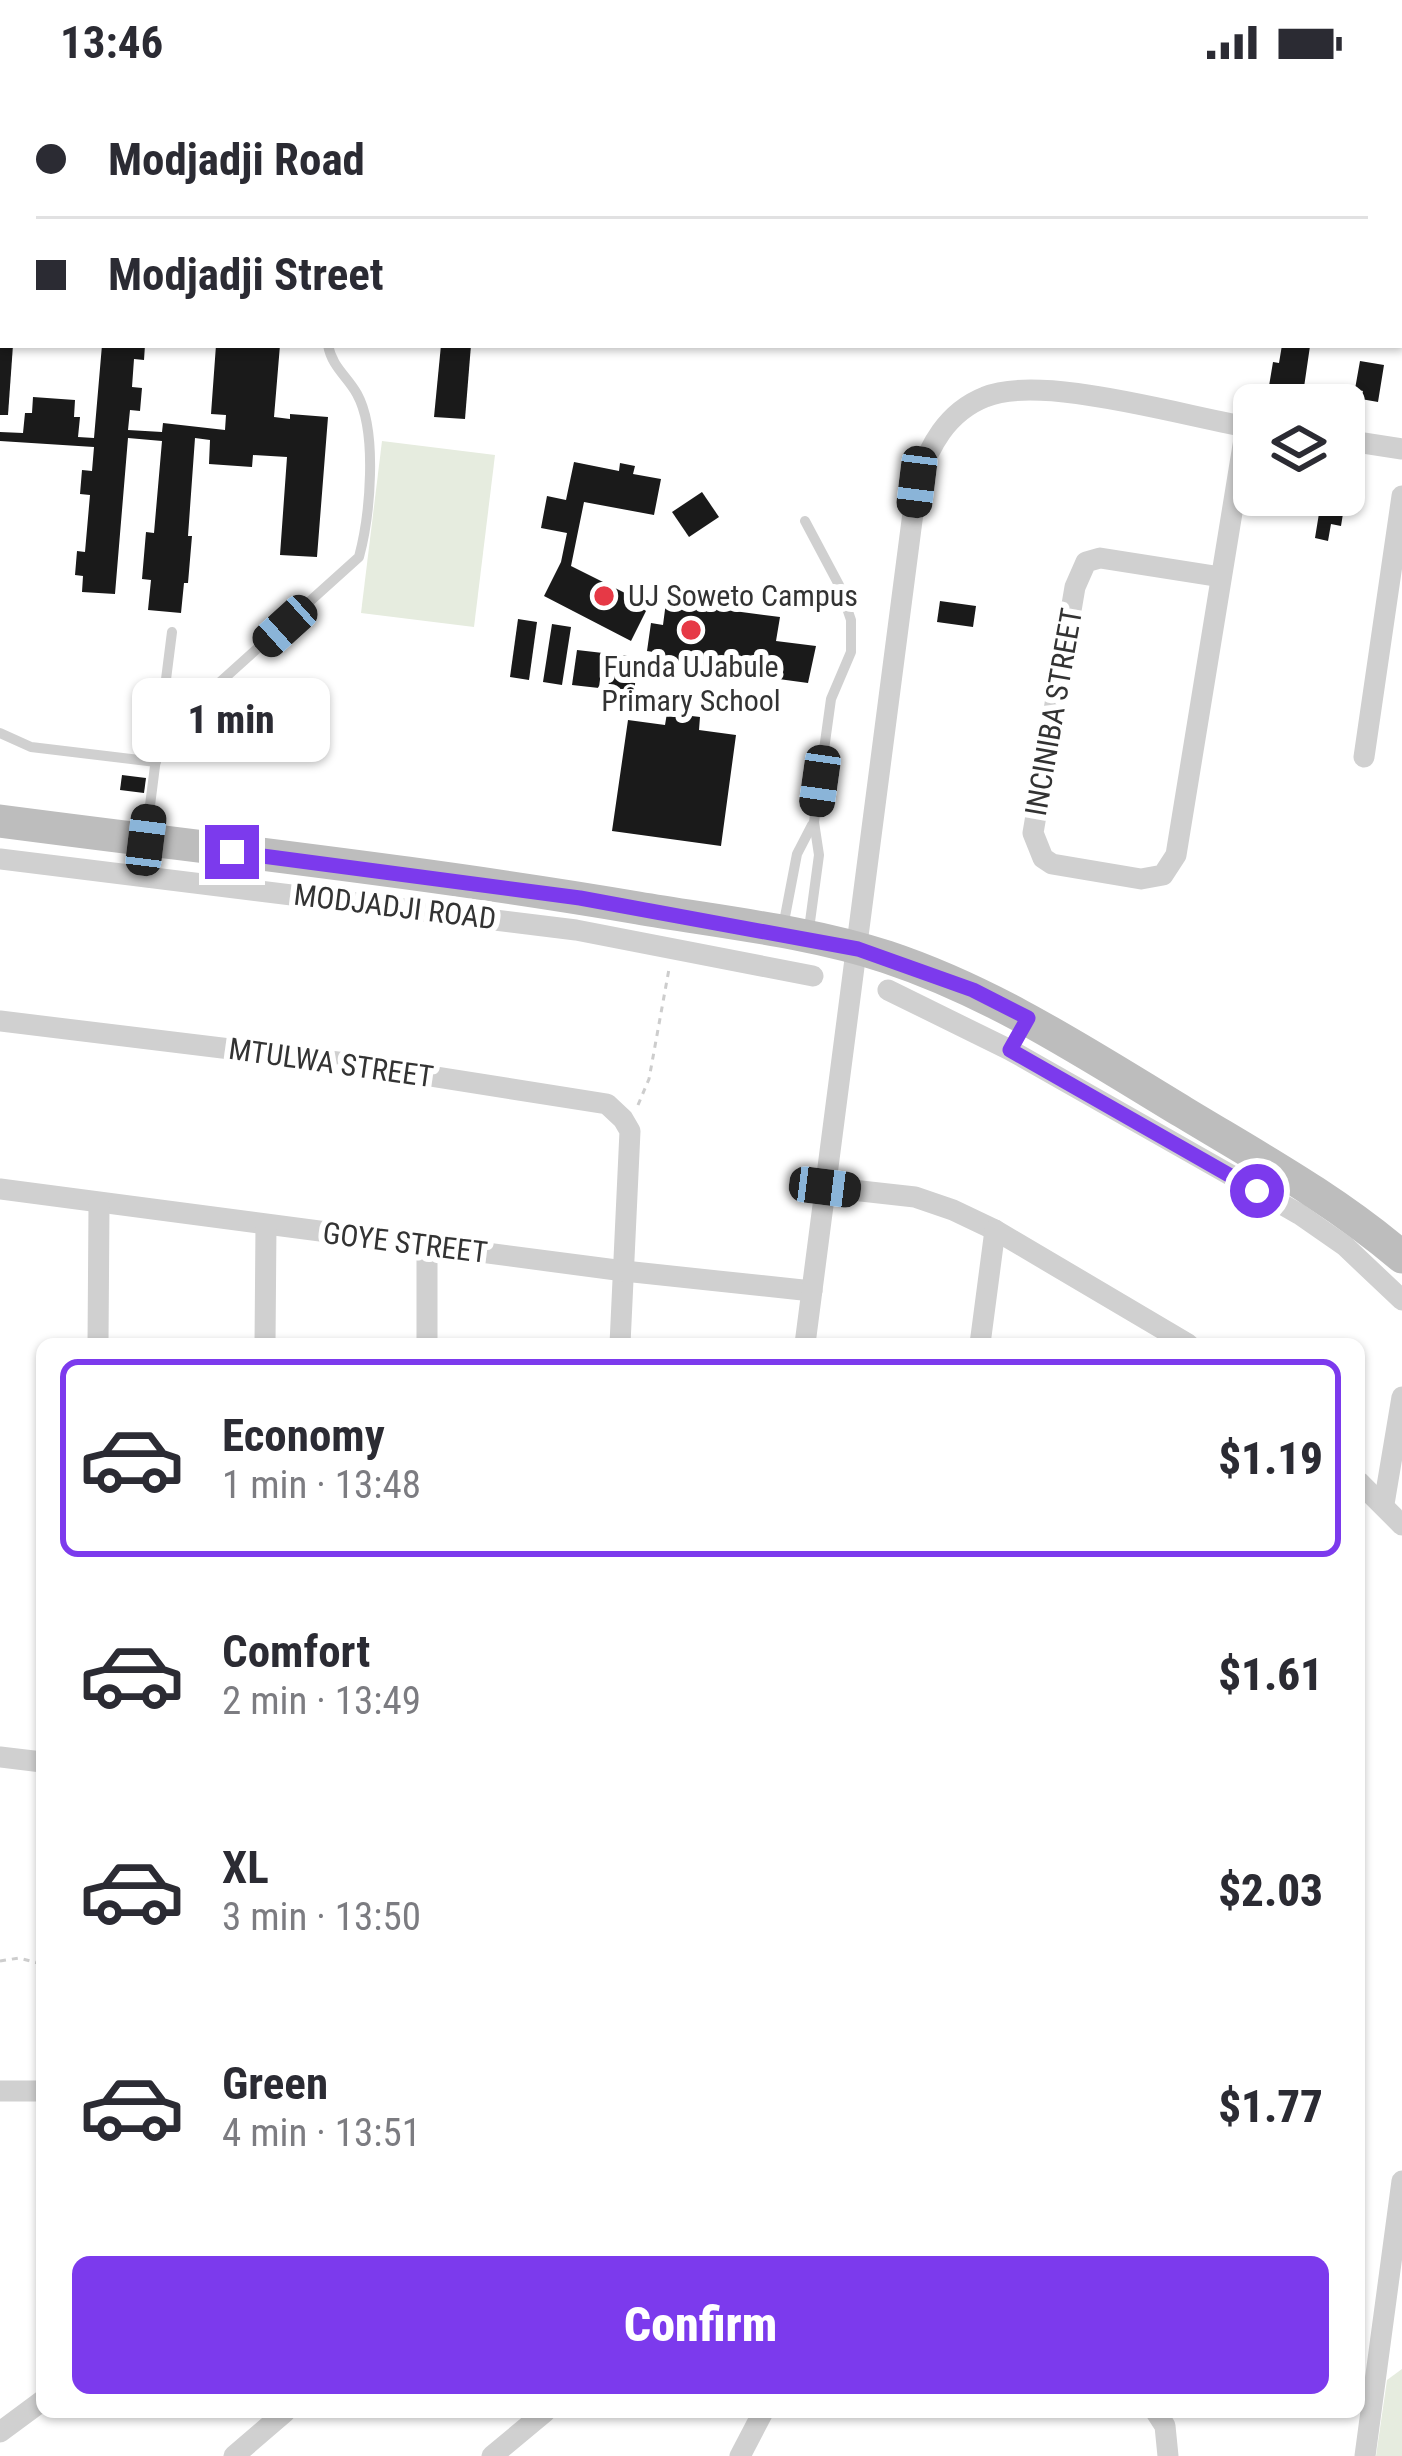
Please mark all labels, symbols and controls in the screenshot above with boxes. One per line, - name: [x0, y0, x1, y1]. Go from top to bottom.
- text: 13:46: [60, 16, 163, 69]
- text: Modjadji Road: [108, 133, 365, 186]
- text: Modjadji Street: [108, 248, 384, 301]
- map controls: [1233, 384, 1365, 516]
- button: layers: [1233, 384, 1365, 516]
- car: [895, 444, 939, 520]
- place label: UJ Soweto Campus: [628, 578, 858, 613]
- marker: UJ Soweto Campus: [591, 583, 617, 609]
- car: [246, 589, 324, 663]
- street label: INCINIBA STREET: [1018, 605, 1089, 818]
- marker: Funda UJabule Primary School: [678, 617, 704, 643]
- place label: Funda UJabule Primary School: [601, 649, 781, 718]
- callout: 1 min: [133, 678, 331, 762]
- text: 1 min: [188, 697, 274, 743]
- car: [797, 743, 843, 819]
- car: [124, 802, 168, 878]
- route end: [205, 825, 259, 879]
- street label: MODJADJI ROAD: [292, 877, 498, 936]
- street label: MTULWA STREET: [227, 1031, 436, 1094]
- route start: [1230, 1164, 1284, 1218]
- car: [787, 1165, 863, 1209]
- street label: GOYE STREET: [321, 1215, 489, 1270]
- icon: car: [78, 1404, 186, 1512]
- text: Economy: [222, 1409, 385, 1462]
- text: $1.19: [1218, 1432, 1323, 1485]
- text: 1 min · 13:48: [222, 1462, 421, 1508]
- icon: car: [78, 1620, 186, 1728]
- text: Comfort: [222, 1625, 370, 1678]
- text: $1.61: [1218, 1648, 1323, 1701]
- text: 2 min · 13:49: [222, 1678, 421, 1724]
- icon: car: [78, 1836, 186, 1944]
- text: XL: [222, 1841, 269, 1894]
- text: $2.03: [1218, 1864, 1323, 1917]
- text: 3 min · 13:50: [222, 1894, 421, 1940]
- icon: car: [78, 2052, 186, 2160]
- text: Green: [222, 2057, 328, 2110]
- text: $1.77: [1218, 2080, 1323, 2133]
- text: 4 min · 13:51: [222, 2110, 421, 2156]
- button: Confirm: [72, 2256, 1329, 2394]

